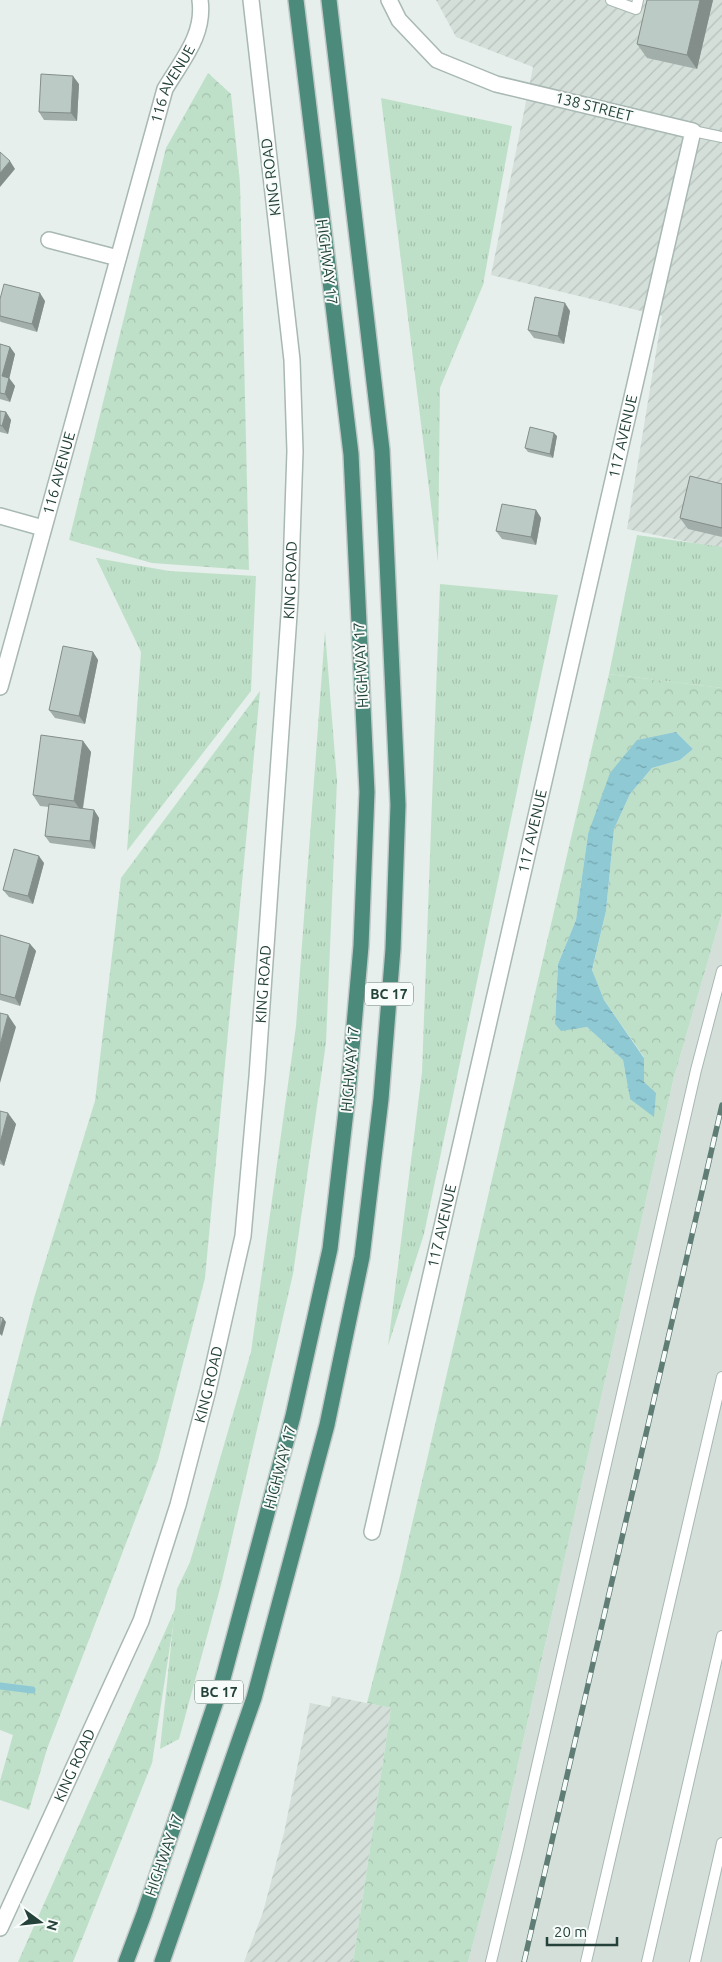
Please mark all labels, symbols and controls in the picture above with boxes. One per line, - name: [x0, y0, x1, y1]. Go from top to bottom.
- street label: 116 AVENUE: [147, 42, 198, 125]
- street label: 138 STREET: [553, 89, 635, 125]
- street label: KING ROAD: [257, 137, 284, 217]
- street label: HIGHWAY 17: [314, 218, 341, 306]
- street label: 117 AVENUE: [605, 393, 640, 480]
- street label: 116 AVENUE: [39, 430, 78, 516]
- street label: KING ROAD: [280, 541, 300, 620]
- street label: HIGHWAY 17: [350, 622, 371, 708]
- street label: 117 AVENUE: [514, 788, 550, 874]
- street label: KING ROAD: [252, 945, 274, 1024]
- road number: BC 17: [365, 982, 413, 1006]
- street label: HIGHWAY 17: [337, 1025, 362, 1113]
- street label: 117 AVENUE: [424, 1182, 459, 1269]
- street label: KING ROAD: [191, 1344, 226, 1425]
- street label: HIGHWAY 17: [260, 1423, 299, 1511]
- road number: BC 17: [195, 1680, 243, 1704]
- street label: KING ROAD: [50, 1726, 98, 1804]
- street label: HIGHWAY 17: [141, 1811, 186, 1898]
- north arrow: [15, 1897, 65, 1947]
- scale bar: [547, 1914, 617, 1946]
- text: N: [43, 1918, 62, 1932]
- text: 20 m: [554, 1923, 587, 1940]

